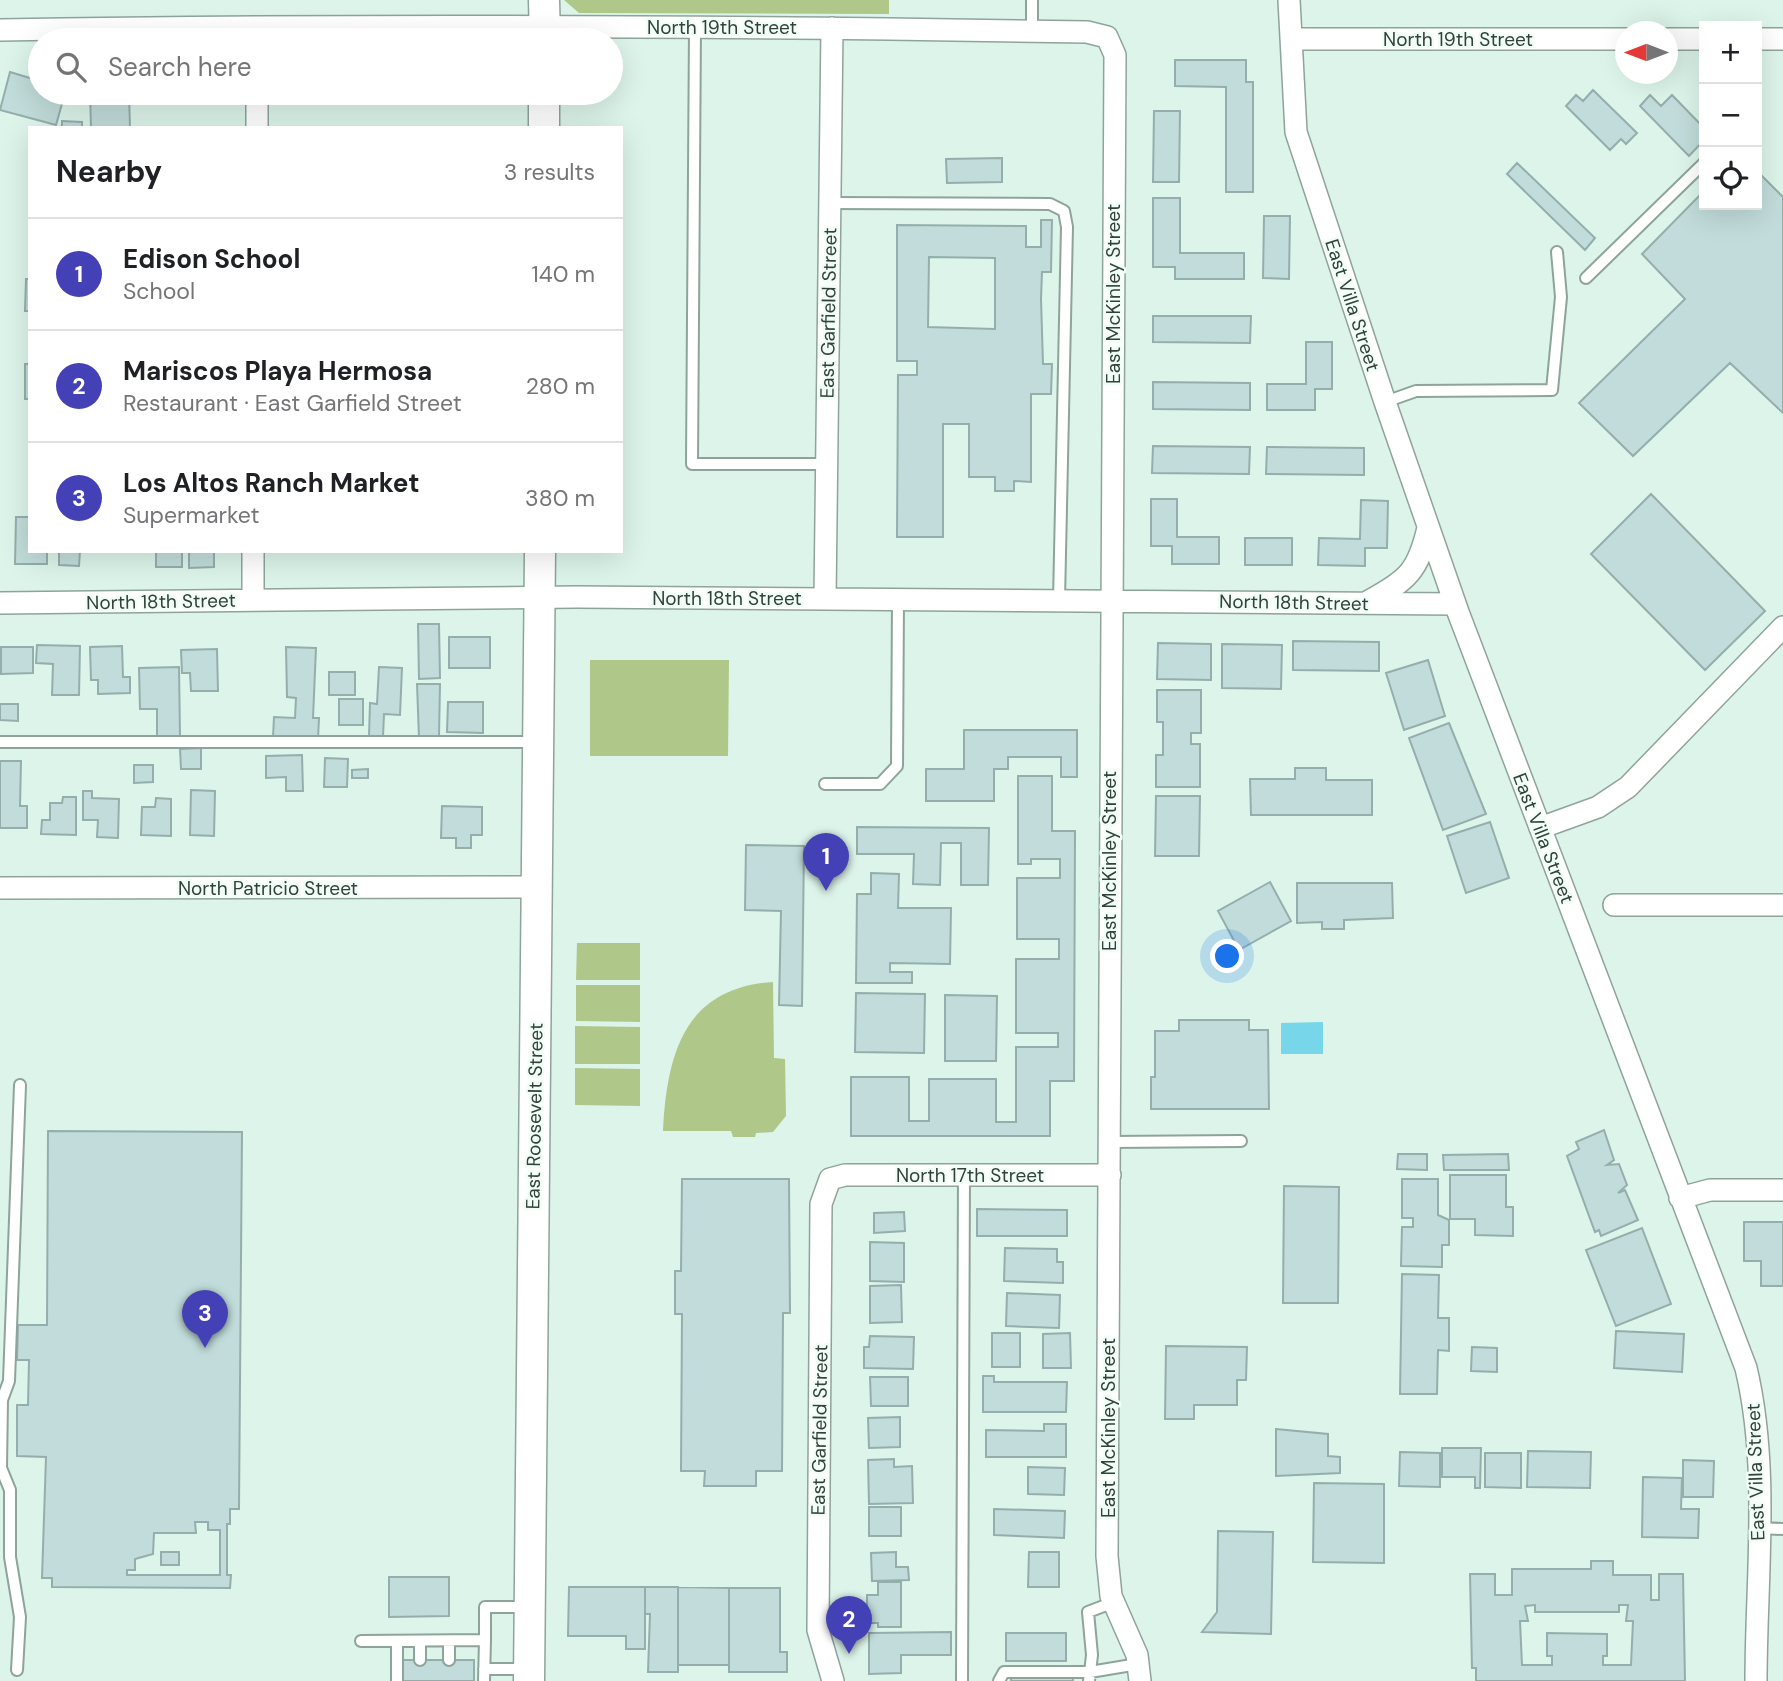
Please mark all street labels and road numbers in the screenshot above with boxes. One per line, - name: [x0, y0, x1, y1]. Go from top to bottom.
- street label: North 19th Street: [647, 15, 797, 40]
- street label: North 19th Street: [1383, 27, 1533, 52]
- street label: East McKinley Street: [1101, 204, 1126, 384]
- street label: East Garfield Street: [815, 227, 842, 399]
- street label: East Villa Street: [1319, 236, 1386, 374]
- street label: North 18th Street: [652, 586, 802, 611]
- street label: North 18th Street: [86, 588, 236, 615]
- street label: North 18th Street: [1219, 589, 1369, 616]
- street label: East Villa Street: [1507, 769, 1580, 907]
- street label: East McKinley Street: [1097, 771, 1122, 951]
- street label: North Patricio Street: [178, 876, 358, 901]
- street label: East Roosevelt Street: [520, 1022, 549, 1210]
- street label: North 17th Street: [896, 1163, 1044, 1188]
- street label: East McKinley Street: [1096, 1338, 1121, 1518]
- street label: East Garfield Street: [806, 1344, 833, 1516]
- street label: East Villa Street: [1741, 1403, 1770, 1541]

